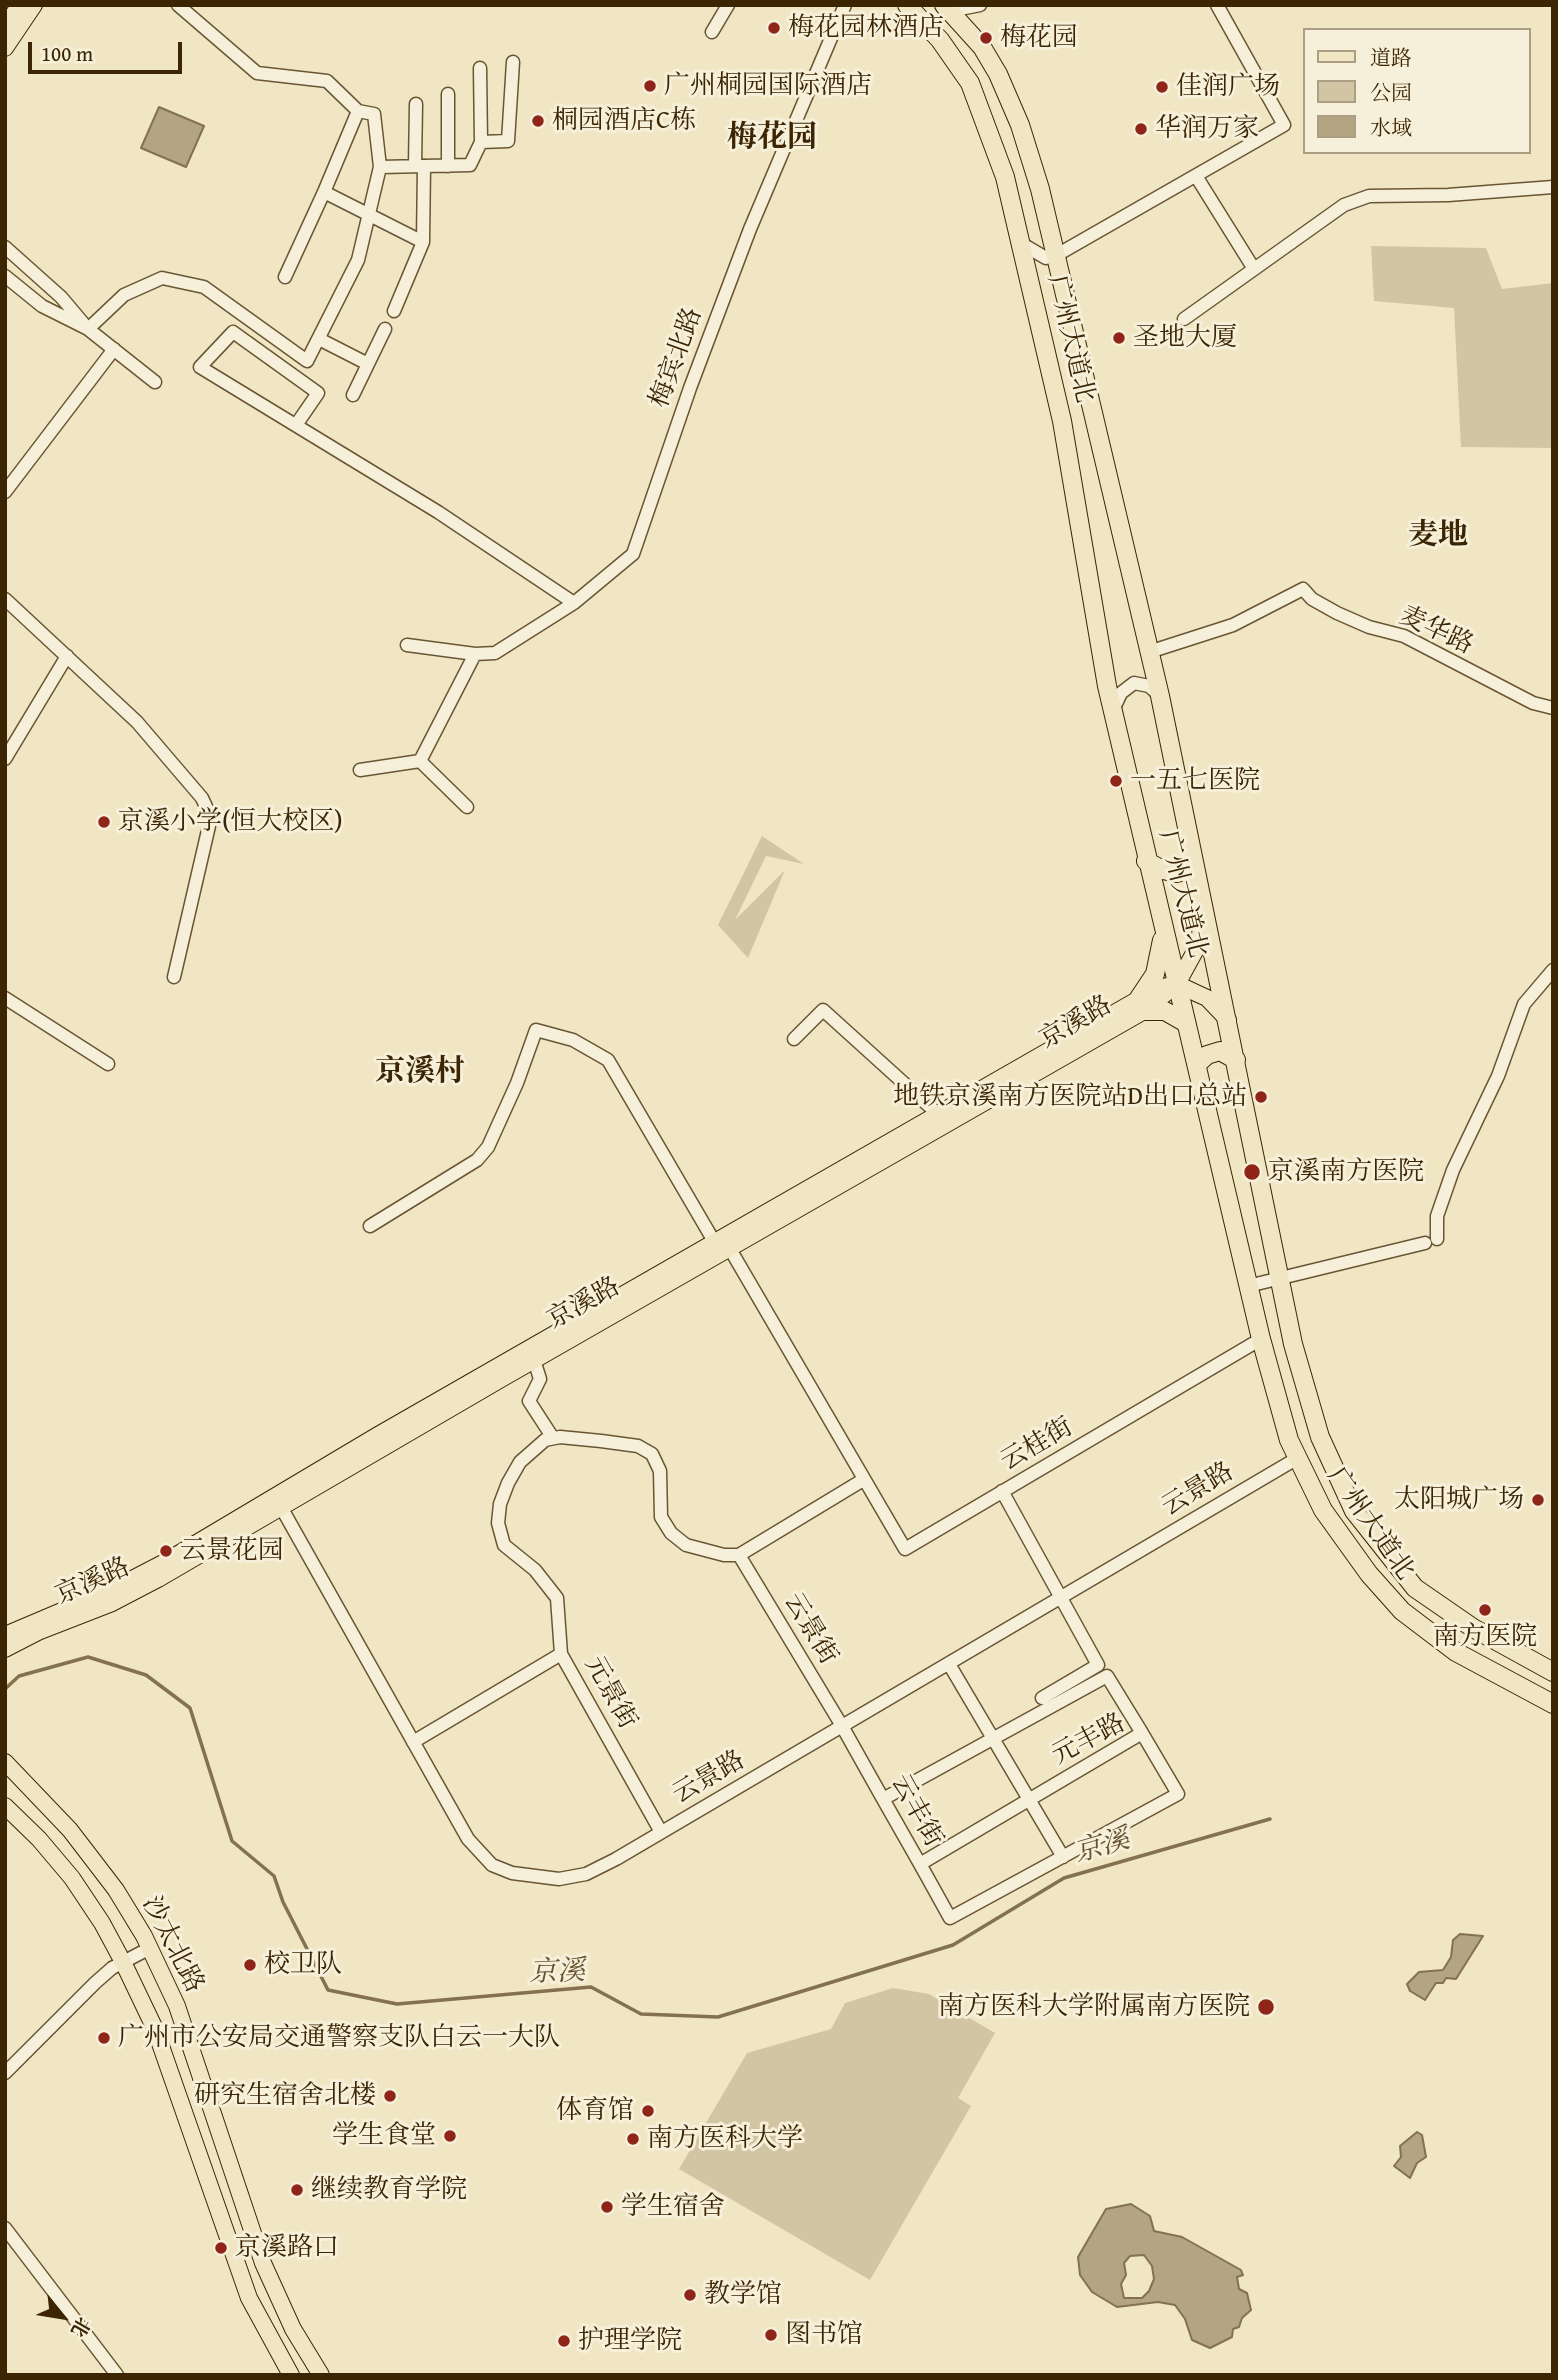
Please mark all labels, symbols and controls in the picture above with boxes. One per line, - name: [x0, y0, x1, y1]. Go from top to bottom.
- place label: 梅花园林酒店: [788, 12, 944, 44]
- marker: 梅花园林酒店: [766, 20, 782, 36]
- place label: 梅花园: [1000, 22, 1078, 54]
- scale bar: [32, 28, 186, 72]
- legend: [1302, 28, 1530, 154]
- marker: 梅花园: [978, 30, 994, 46]
- text: 100 m: [41, 38, 93, 69]
- text: 道路: [1370, 42, 1412, 73]
- place label: 广州桐园国际酒店: [664, 70, 872, 102]
- place label: 佳润广场: [1176, 71, 1280, 103]
- text: 公园: [1370, 77, 1412, 108]
- marker: 广州桐园国际酒店: [642, 78, 658, 94]
- marker: 佳润广场: [1154, 79, 1170, 95]
- place label: 桐园酒店C栋: [552, 105, 696, 137]
- text: 水域: [1370, 112, 1412, 143]
- marker: 桐园酒店C栋: [530, 113, 546, 129]
- place label: 华润万家: [1155, 113, 1259, 145]
- district label: 梅花园: [727, 120, 817, 156]
- marker: 华润万家: [1133, 121, 1149, 137]
- street label: 广州大道北: [1040, 272, 1100, 406]
- street label: 梅宾北路: [645, 304, 709, 412]
- place label: 圣地大厦: [1133, 322, 1237, 354]
- marker: 圣地大厦: [1111, 330, 1127, 346]
- district label: 麦地: [1408, 518, 1468, 554]
- street label: 麦华路: [1394, 600, 1478, 662]
- place label: 一五七医院: [1130, 765, 1260, 797]
- marker: 一五七医院: [1108, 773, 1124, 789]
- place label: 京溪小学(恒大校区): [118, 806, 343, 838]
- marker: 京溪小学(恒大校区): [96, 814, 112, 830]
- street label: 广州大道北: [1151, 827, 1213, 961]
- street label: 京溪路: [1034, 990, 1118, 1056]
- district label: 京溪村: [375, 1054, 465, 1090]
- place label: 地铁京溪南方医院站D出口总站: [893, 1081, 1247, 1113]
- marker: 地铁京溪南方医院站D出口总站: [1253, 1089, 1269, 1105]
- place label: 京溪南方医院: [1268, 1156, 1424, 1188]
- marker: 京溪南方医院: [1242, 1162, 1262, 1182]
- street label: 京溪路: [542, 1271, 626, 1337]
- street label: 云桂街: [995, 1412, 1079, 1478]
- street label: 云景路: [1157, 1457, 1239, 1523]
- street label: 广州大道北: [1320, 1462, 1420, 1586]
- place label: 太阳城广场: [1394, 1484, 1524, 1516]
- marker: 太阳城广场: [1530, 1492, 1546, 1508]
- place label: 云景花园: [180, 1535, 284, 1567]
- marker: 云景花园: [158, 1543, 174, 1559]
- street label: 京溪路: [51, 1552, 135, 1612]
- street label: 云景街: [777, 1588, 843, 1670]
- marker: 南方医院: [1477, 1602, 1493, 1618]
- place label: 南方医院: [1433, 1621, 1537, 1653]
- street label: 元景街: [577, 1651, 643, 1735]
- street label: 元丰路: [1047, 1708, 1131, 1772]
- street label: 云景路: [667, 1745, 751, 1811]
- street label: 云丰街: [883, 1769, 949, 1853]
- water label: 京溪: [1070, 1823, 1134, 1871]
- street label: 沙太北路: [134, 1892, 210, 1998]
- place label: 校卫队: [264, 1949, 342, 1981]
- water label: 京溪: [528, 1955, 586, 1991]
- marker: 校卫队: [242, 1957, 258, 1973]
- place label: 南方医科大学附属南方医院: [938, 1991, 1250, 2023]
- marker: 南方医科大学附属南方医院: [1256, 1997, 1276, 2017]
- place label: 广州市公安局交通警察支队白云一大队: [118, 2022, 560, 2054]
- marker: 广州市公安局交通警察支队白云一大队: [96, 2030, 112, 2046]
- place label: 研究生宿舍北楼: [194, 2080, 376, 2112]
- marker: 研究生宿舍北楼: [382, 2088, 398, 2104]
- place label: 体育馆: [556, 2095, 634, 2127]
- marker: 体育馆: [640, 2103, 656, 2119]
- place label: 学生食堂: [332, 2120, 436, 2152]
- place label: 南方医科大学: [647, 2123, 803, 2155]
- marker: 学生食堂: [442, 2128, 458, 2144]
- marker: 南方医科大学: [625, 2131, 641, 2147]
- place label: 继续教育学院: [311, 2174, 467, 2206]
- marker: 继续教育学院: [289, 2182, 305, 2198]
- place label: 学生宿舍: [621, 2191, 725, 2223]
- marker: 学生宿舍: [599, 2199, 615, 2215]
- place label: 京溪路口: [235, 2232, 339, 2264]
- marker: 京溪路口: [213, 2240, 229, 2256]
- place label: 教学馆: [704, 2279, 782, 2311]
- north arrow: [28, 2282, 98, 2352]
- marker: 教学馆: [682, 2287, 698, 2303]
- text: 北: [64, 2312, 98, 2343]
- place label: 图书馆: [785, 2319, 863, 2351]
- place label: 护理学院: [578, 2325, 682, 2357]
- marker: 图书馆: [763, 2327, 779, 2343]
- marker: 护理学院: [556, 2333, 572, 2349]

